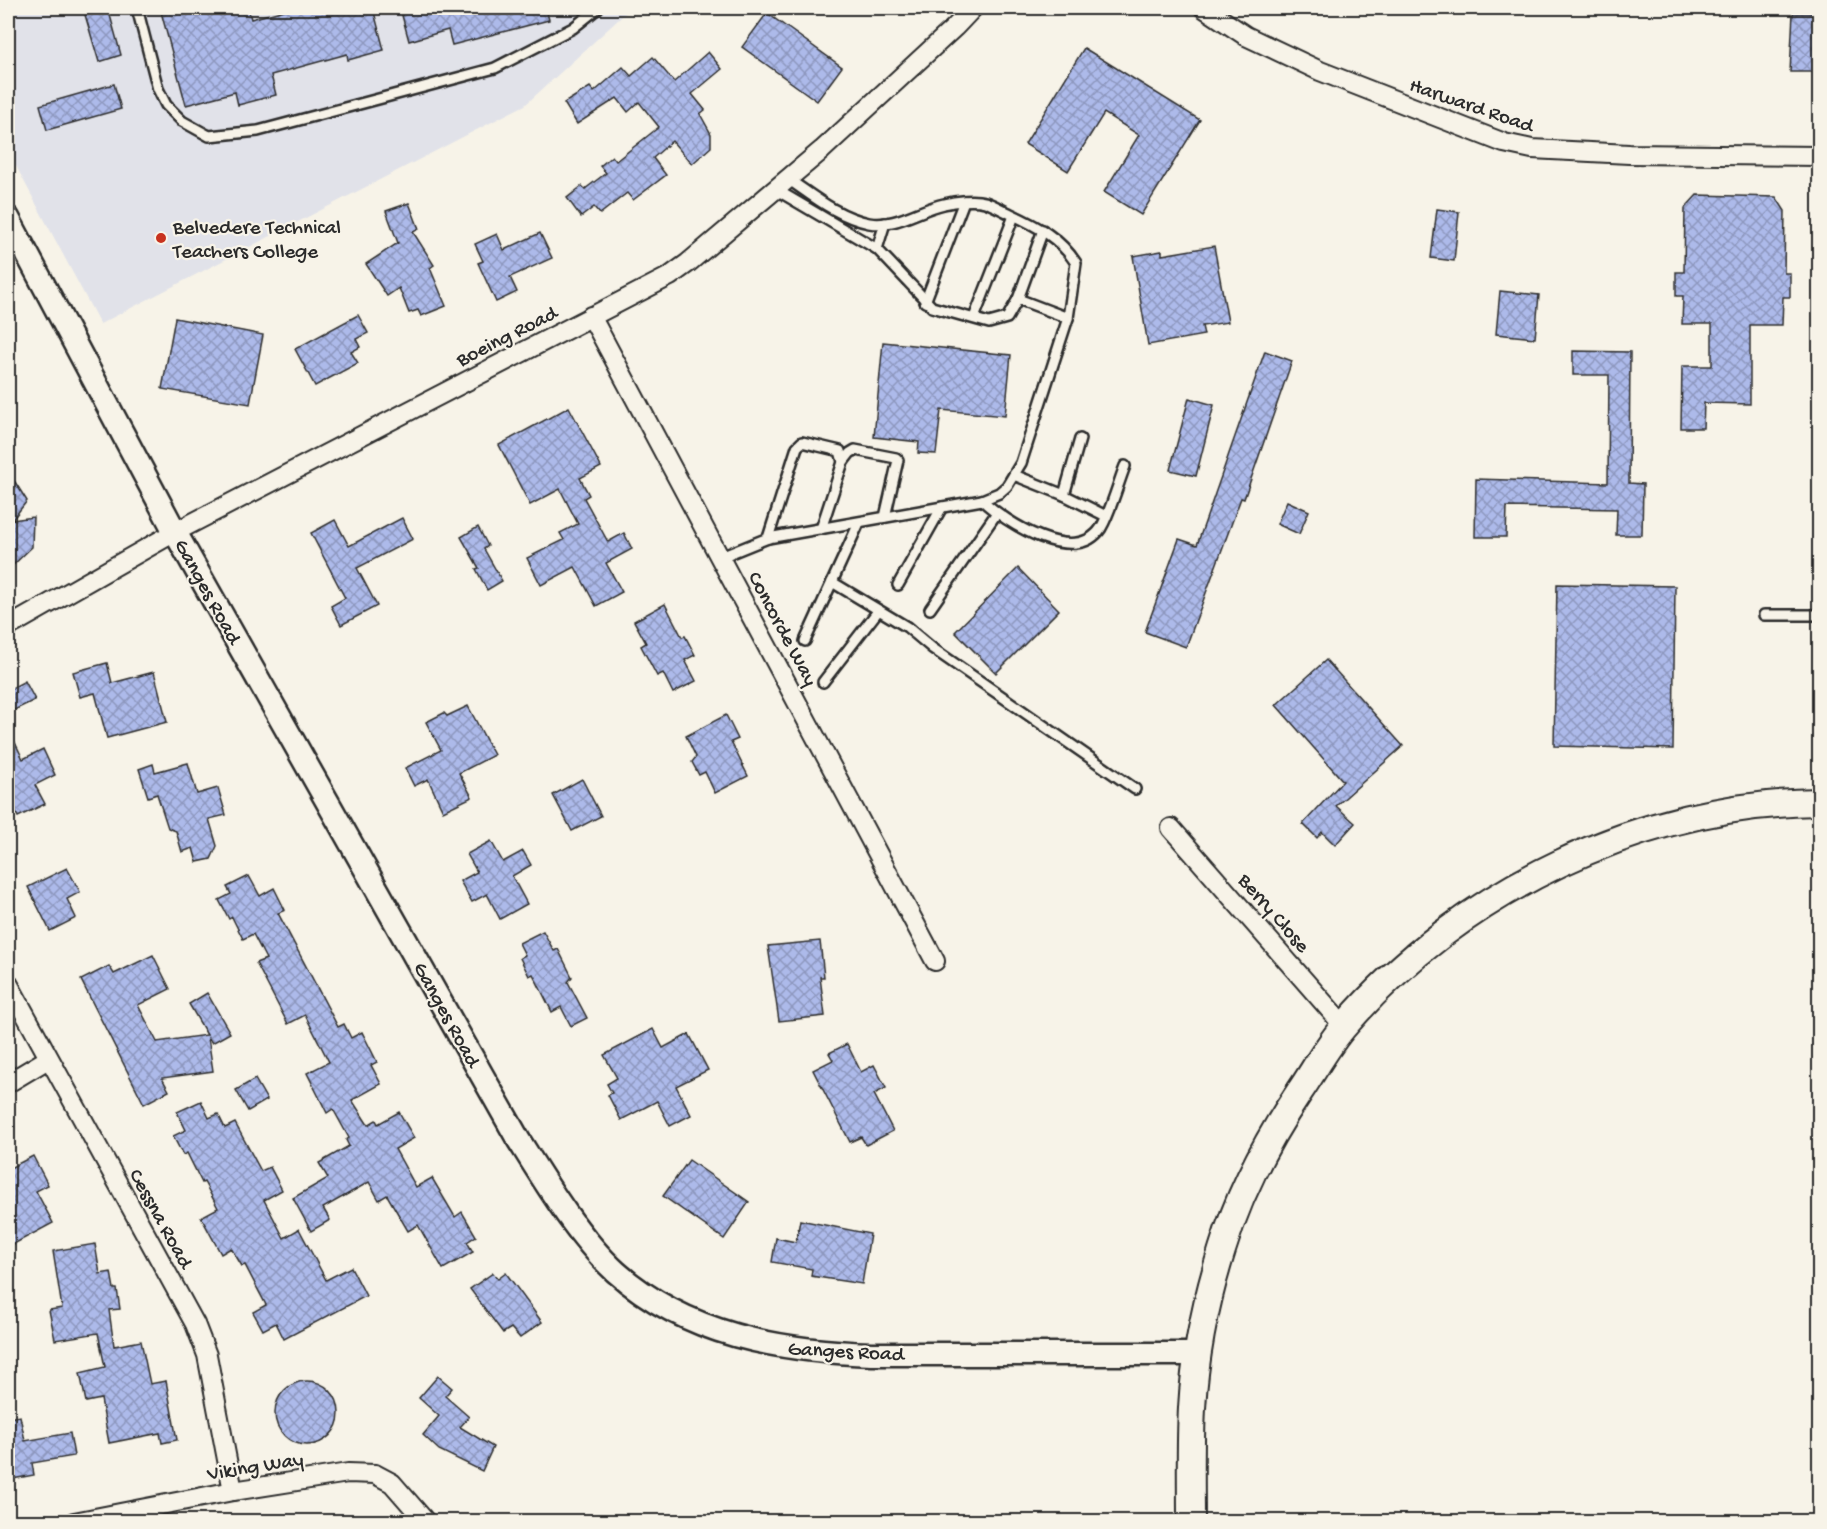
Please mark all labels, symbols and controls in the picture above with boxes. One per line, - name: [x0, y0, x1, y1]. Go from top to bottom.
- street label: Harward Road: [1406, 74, 1538, 141]
- place label: Belvedere Technical Teachers College: [172, 217, 341, 266]
- marker: Belvedere Technical Teachers College: [154, 231, 168, 245]
- street label: Boeing Road: [452, 301, 564, 375]
- street label: Ganges Road: [167, 536, 246, 651]
- street label: Concorde Way: [740, 568, 821, 691]
- street label: Berry Close: [1230, 869, 1314, 960]
- street label: Ganges Road: [406, 959, 485, 1074]
- street label: Cessna Road: [121, 1165, 197, 1275]
- street label: Ganges Road: [787, 1338, 906, 1369]
- street label: Viking Way: [205, 1449, 305, 1489]

